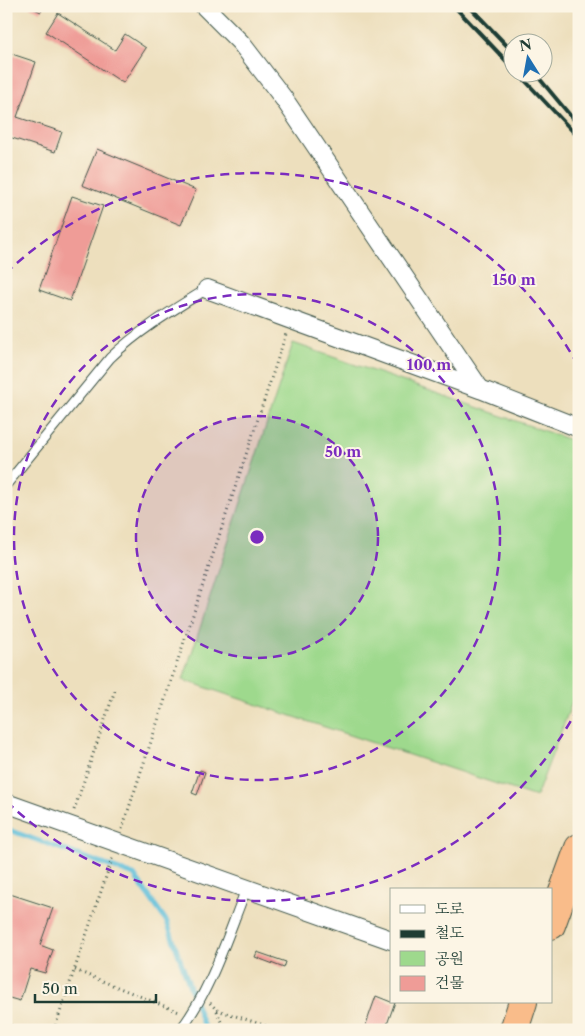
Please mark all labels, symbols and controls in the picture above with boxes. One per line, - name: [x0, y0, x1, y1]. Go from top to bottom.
- north arrow: [502, 32, 552, 82]
- text: N: [518, 35, 533, 55]
- text: 150 m: [492, 270, 536, 289]
- text: 100 m: [407, 355, 451, 374]
- text: 50 m: [325, 442, 361, 461]
- centre of rings: [248, 528, 266, 546]
- legend: [390, 888, 552, 1004]
- text: 도로: [435, 899, 464, 918]
- text: 철도: [435, 923, 464, 942]
- text: 공원: [435, 949, 464, 968]
- scale bar: [35, 971, 156, 1003]
- text: 건물: [435, 973, 464, 992]
- text: 50 m: [42, 979, 78, 998]

